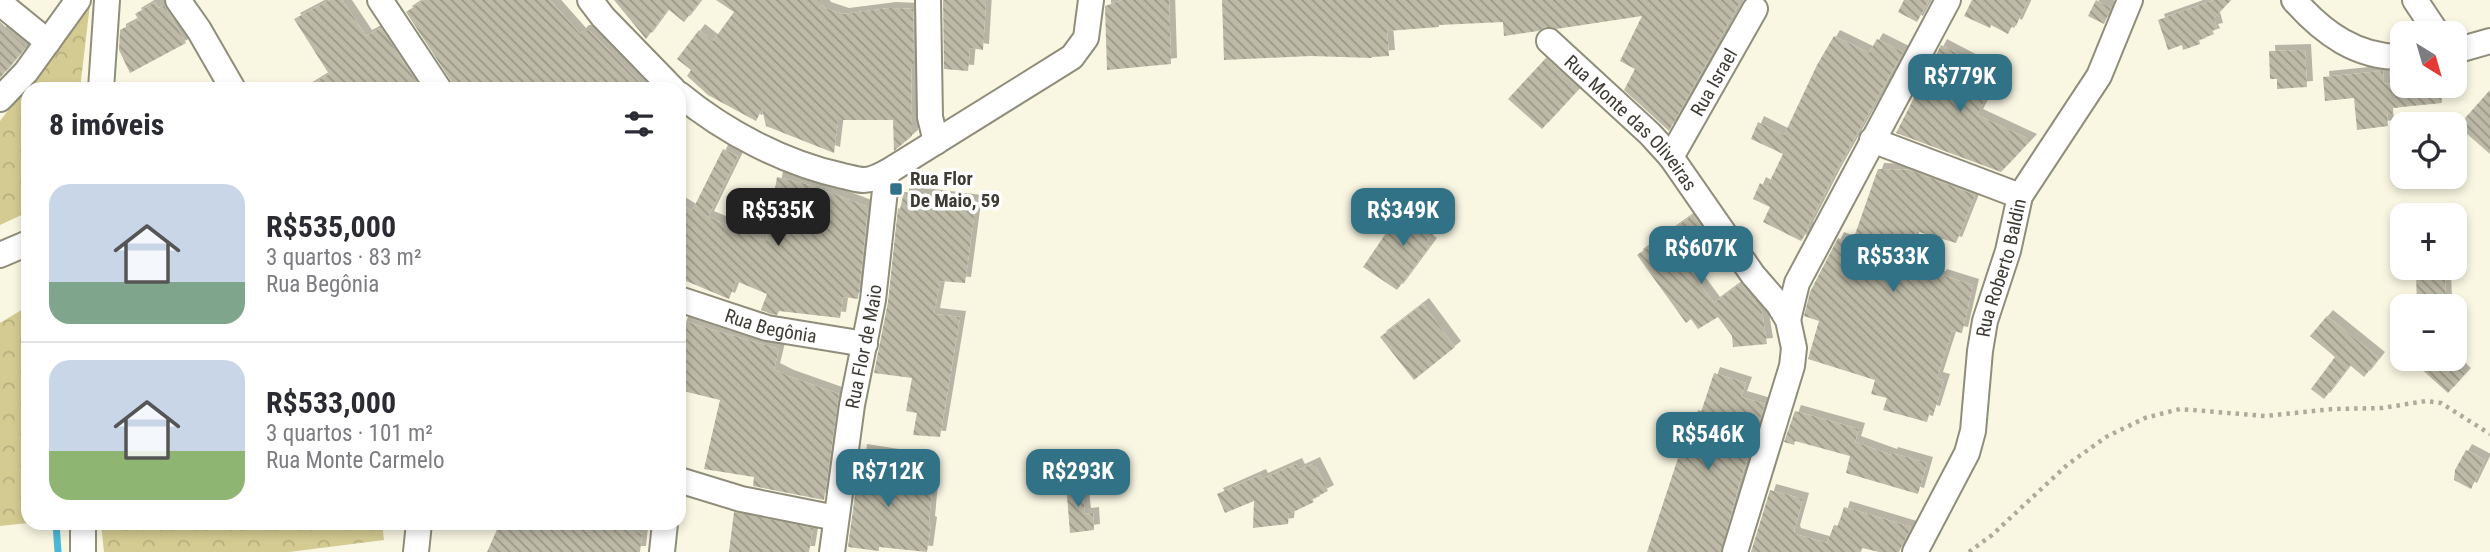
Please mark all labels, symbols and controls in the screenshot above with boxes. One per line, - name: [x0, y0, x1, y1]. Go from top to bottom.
- north arrow: [2390, 21, 2468, 98]
- map controls: [2390, 21, 2467, 371]
- street label: Rua Israel: [1685, 44, 1742, 120]
- street label: Rua Monte das Oliveiras: [1560, 50, 1702, 195]
- pin: R$779K: [1903, 54, 2017, 114]
- text: R$779K: [1924, 63, 1996, 90]
- icon: filters: [620, 105, 658, 143]
- text: 8 imóveis: [49, 107, 164, 142]
- button: locate: [2390, 112, 2467, 189]
- place label: Rua Flor De Maio, 59: [910, 167, 1000, 212]
- marker: Rua Flor De Maio, 59: [888, 181, 904, 197]
- pin: R$535K: [721, 188, 835, 248]
- pin: R$349K: [1346, 188, 1460, 248]
- street label: Rua Roberto Baldin: [1971, 196, 2031, 339]
- text: R$535K: [742, 197, 814, 224]
- text: R$349K: [1367, 197, 1439, 224]
- button: +: [2390, 203, 2467, 280]
- text: R$535,000: [266, 209, 396, 244]
- icon: home: [105, 212, 189, 296]
- pin: R$607K: [1644, 226, 1758, 286]
- pin: R$533K: [1836, 234, 1950, 294]
- text: R$607K: [1665, 235, 1737, 262]
- text: R$533K: [1857, 243, 1929, 270]
- text: 3 quartos · 83 m²: [266, 244, 422, 271]
- text: Rua Begônia: [266, 271, 379, 298]
- street label: Rua Flor de Maio: [840, 283, 886, 411]
- button: −: [2390, 294, 2467, 371]
- street label: Rua Begônia: [722, 303, 818, 347]
- text: R$533,000: [266, 385, 396, 420]
- icon: home: [105, 388, 189, 472]
- pin: R$546K: [1651, 412, 1765, 472]
- text: 3 quartos · 101 m²: [266, 420, 433, 447]
- text: R$546K: [1672, 421, 1744, 448]
- text: Rua Monte Carmelo: [266, 447, 445, 474]
- pin: R$712K: [831, 449, 945, 509]
- pin: R$293K: [1021, 449, 1135, 509]
- text: R$712K: [852, 458, 924, 485]
- text: R$293K: [1042, 458, 1114, 485]

